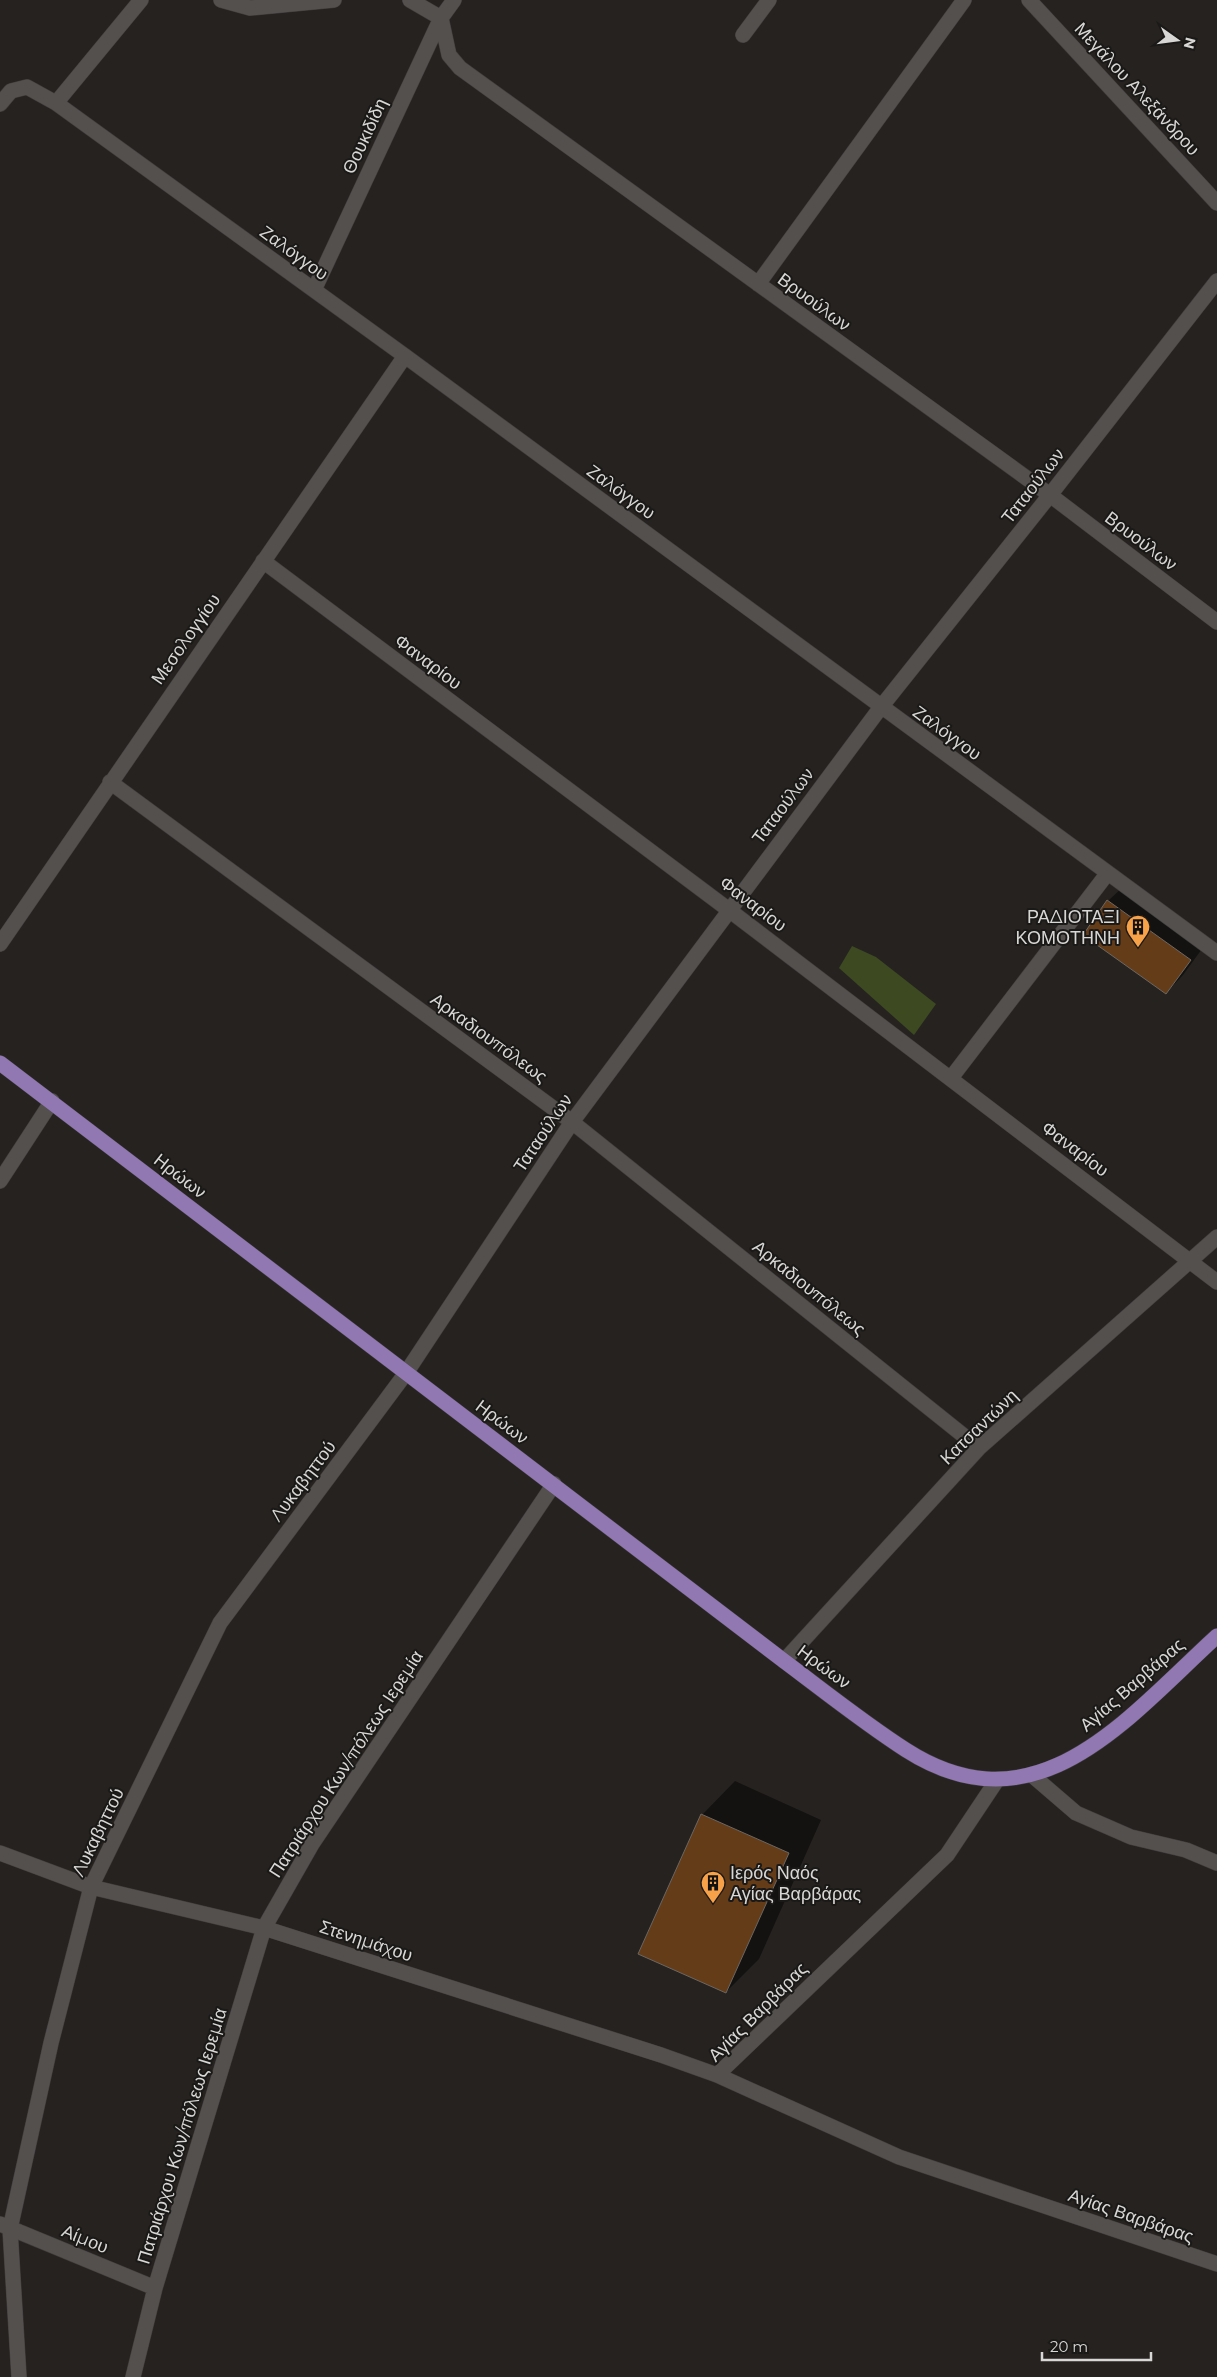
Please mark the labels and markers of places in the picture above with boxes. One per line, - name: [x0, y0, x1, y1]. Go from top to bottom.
- place label: ΡΑΔΙΟΤΑΞΙ ΚΟΜΟΤΗΝΗ: [1016, 906, 1120, 949]
- building icon: ΡΑΔΙΟΤΑΞΙ ΚΟΜΟΤΗΝΗ: [1125, 914, 1151, 948]
- place label: Ιερός Ναός Αγίας Βαρβάρας: [730, 1862, 862, 1905]
- building icon: Ιερός Ναός Αγίας Βαρβάρας: [700, 1870, 726, 1904]

